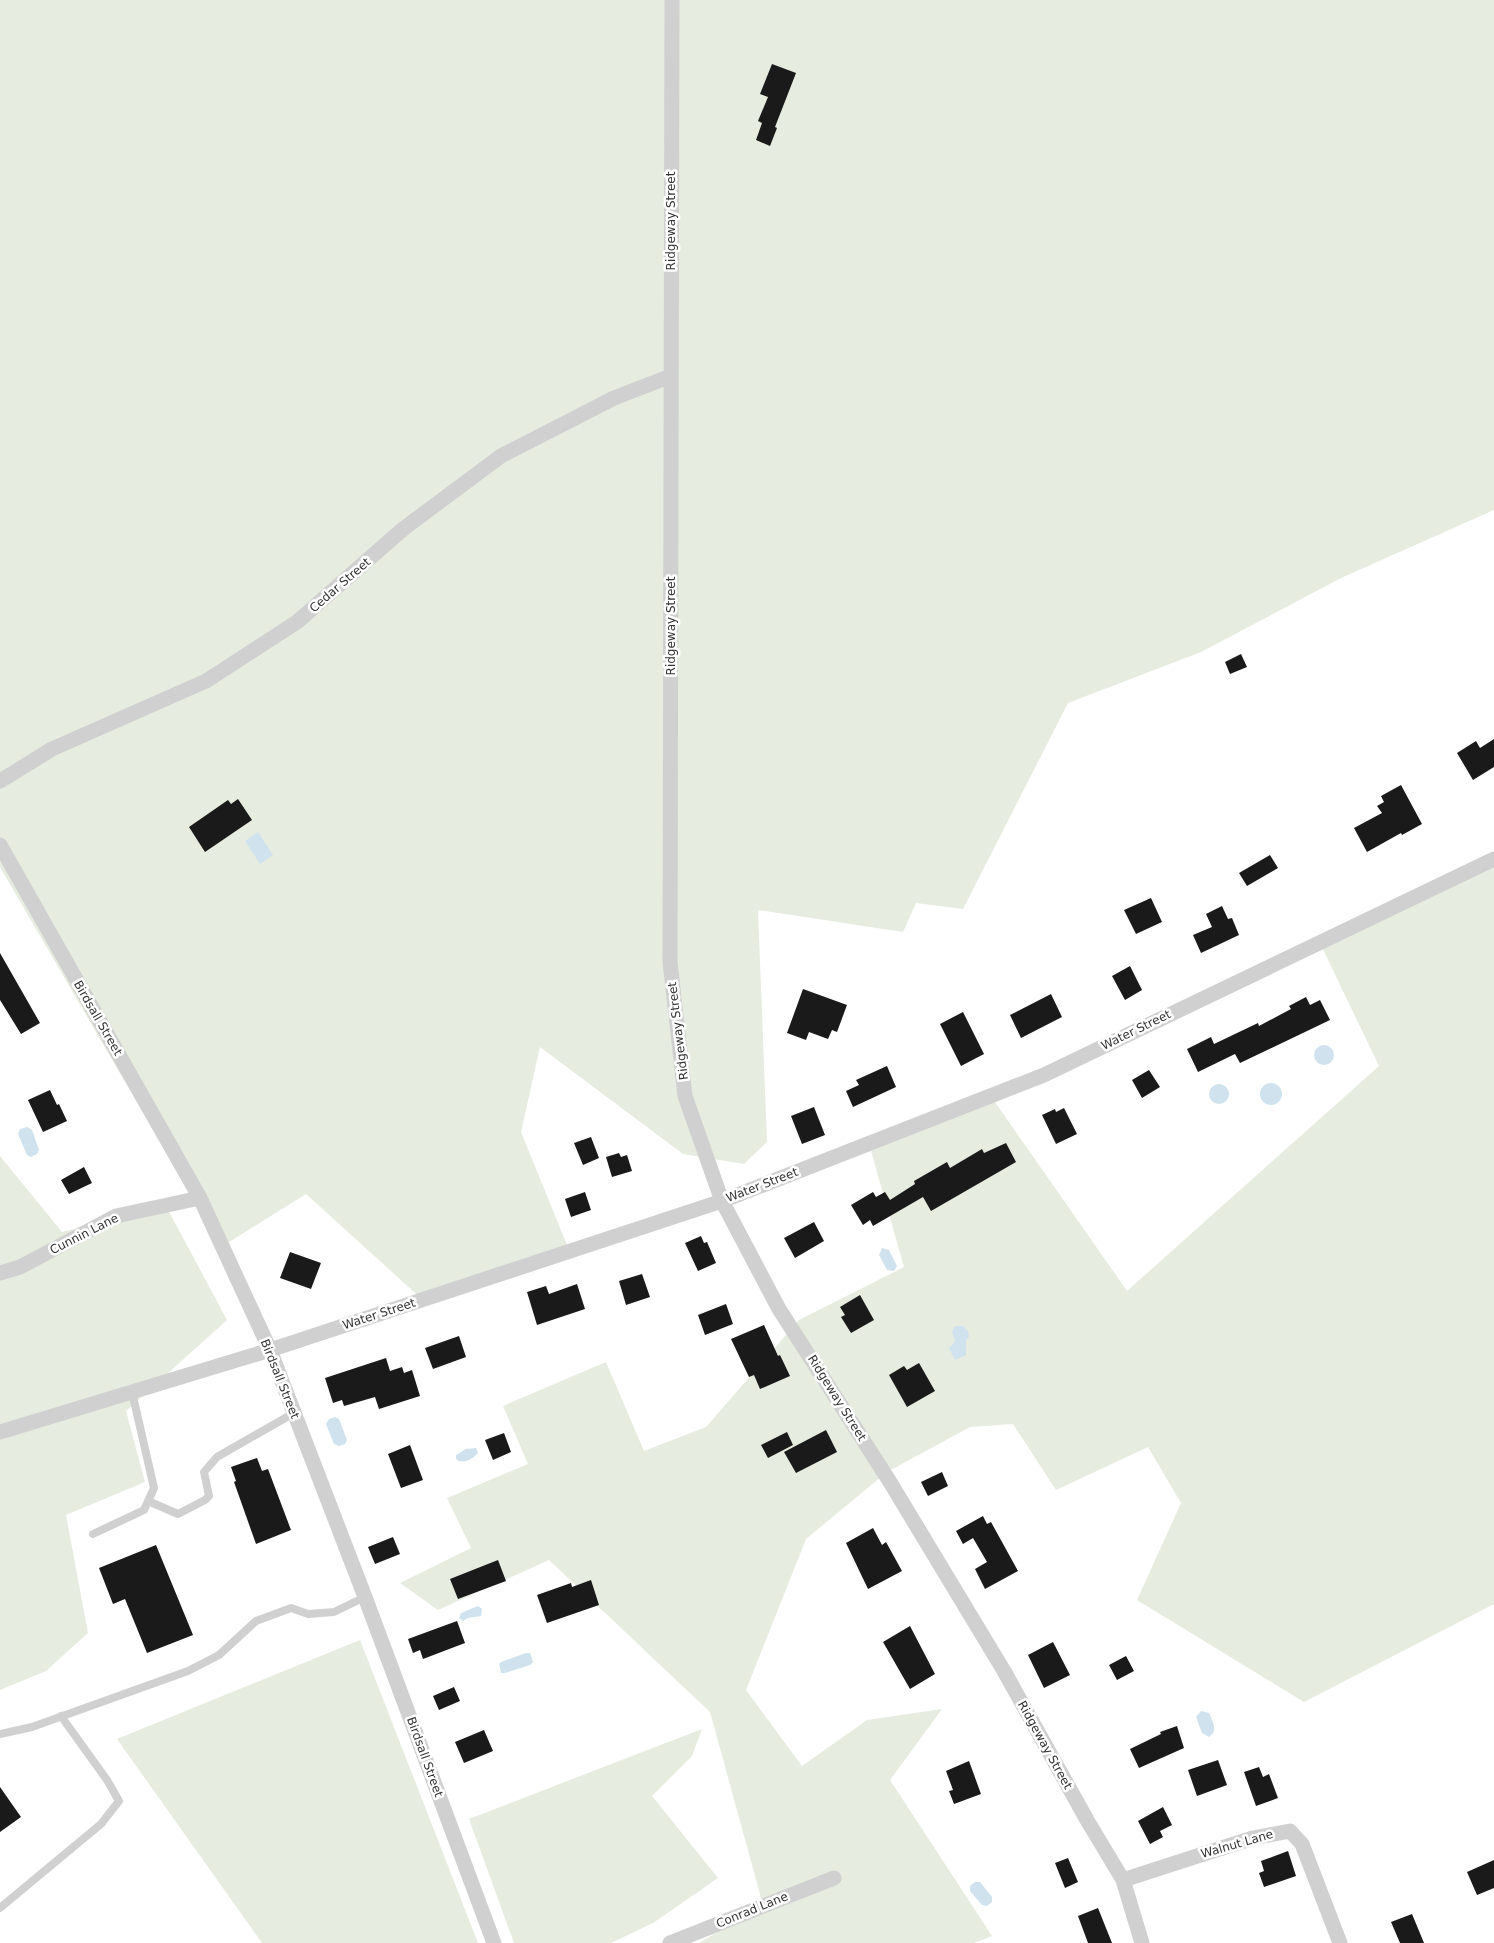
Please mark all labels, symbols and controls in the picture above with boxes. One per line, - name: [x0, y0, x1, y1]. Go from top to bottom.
- street label: Ridgeway Street: [664, 171, 678, 270]
- street label: Cedar Street: [307, 555, 373, 615]
- street label: Ridgeway Street: [664, 576, 678, 675]
- street label: Birdsall Street: [71, 978, 125, 1058]
- street label: Ridgeway Street: [665, 981, 691, 1081]
- street label: Water Street: [1099, 1007, 1173, 1053]
- street label: Water Street: [724, 1165, 800, 1205]
- street label: Cunnin Lane: [47, 1211, 121, 1257]
- street label: Water Street: [341, 1296, 417, 1332]
- street label: Birdsall Street: [258, 1337, 302, 1421]
- street label: Ridgeway Street: [805, 1352, 869, 1444]
- street label: Ridgeway Street: [1015, 1698, 1075, 1792]
- street label: Birdsall Street: [404, 1715, 446, 1799]
- street label: Walnut Lane: [1199, 1827, 1275, 1861]
- street label: Conrad Lane: [714, 1889, 790, 1931]

